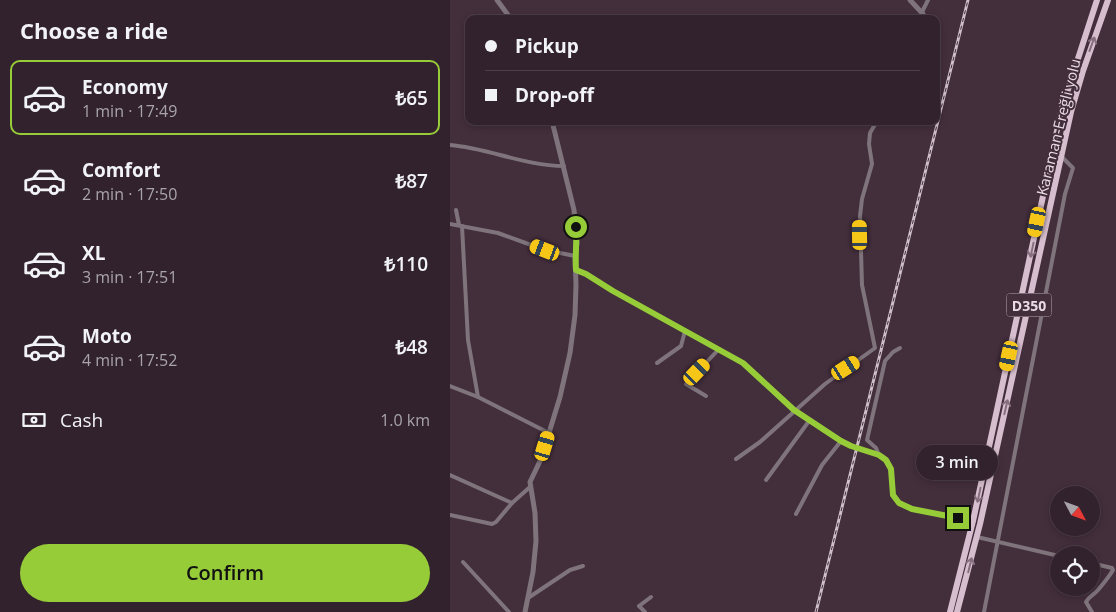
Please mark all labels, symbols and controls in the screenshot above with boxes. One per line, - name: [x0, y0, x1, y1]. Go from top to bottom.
- text: Choose a ride: [20, 15, 168, 45]
- text: Pickup: [515, 33, 579, 59]
- one-way arrow: [1088, 37, 1097, 53]
- street label: Karaman-Ereğli yolu: [1031, 57, 1085, 197]
- text: Economy: [82, 74, 168, 100]
- icon: car: [22, 75, 67, 120]
- text: Drop-off: [515, 82, 594, 108]
- text: ₺65: [395, 85, 428, 111]
- text: 1 min · 17:49: [82, 100, 177, 122]
- text: Comfort: [82, 157, 161, 183]
- icon: car: [22, 158, 67, 203]
- text: ₺87: [395, 168, 428, 194]
- text: 2 min · 17:50: [82, 183, 177, 205]
- car: [1026, 206, 1047, 238]
- route start: [565, 216, 587, 238]
- car: [852, 220, 867, 250]
- car: [528, 238, 561, 262]
- text: XL: [82, 240, 105, 266]
- icon: car: [22, 241, 67, 286]
- one-way arrow: [1026, 242, 1036, 258]
- text: ₺110: [385, 251, 428, 277]
- text: 3 min · 17:51: [82, 266, 177, 288]
- road number: D350: [1006, 294, 1052, 316]
- text: Moto: [82, 323, 132, 349]
- icon: car: [22, 324, 67, 369]
- text: ₺48: [395, 334, 428, 360]
- car: [998, 340, 1019, 372]
- text: 4 min · 17:52: [82, 349, 177, 371]
- car: [829, 354, 862, 382]
- car: [681, 356, 712, 388]
- one-way arrow: [1002, 399, 1011, 415]
- icon: cash: [20, 406, 48, 434]
- text: Cash: [60, 407, 103, 433]
- text: 1.0 km: [380, 409, 430, 431]
- car: [533, 429, 556, 463]
- callout: 3 min: [917, 446, 999, 480]
- text: 3 min: [935, 451, 979, 473]
- one-way arrow: [974, 486, 983, 502]
- north arrow: [1050, 486, 1100, 536]
- map controls: [1050, 486, 1100, 596]
- route end: [947, 507, 969, 529]
- button: Confirm: [20, 544, 430, 602]
- button: locate: [1050, 546, 1100, 596]
- one-way arrow: [965, 557, 975, 573]

